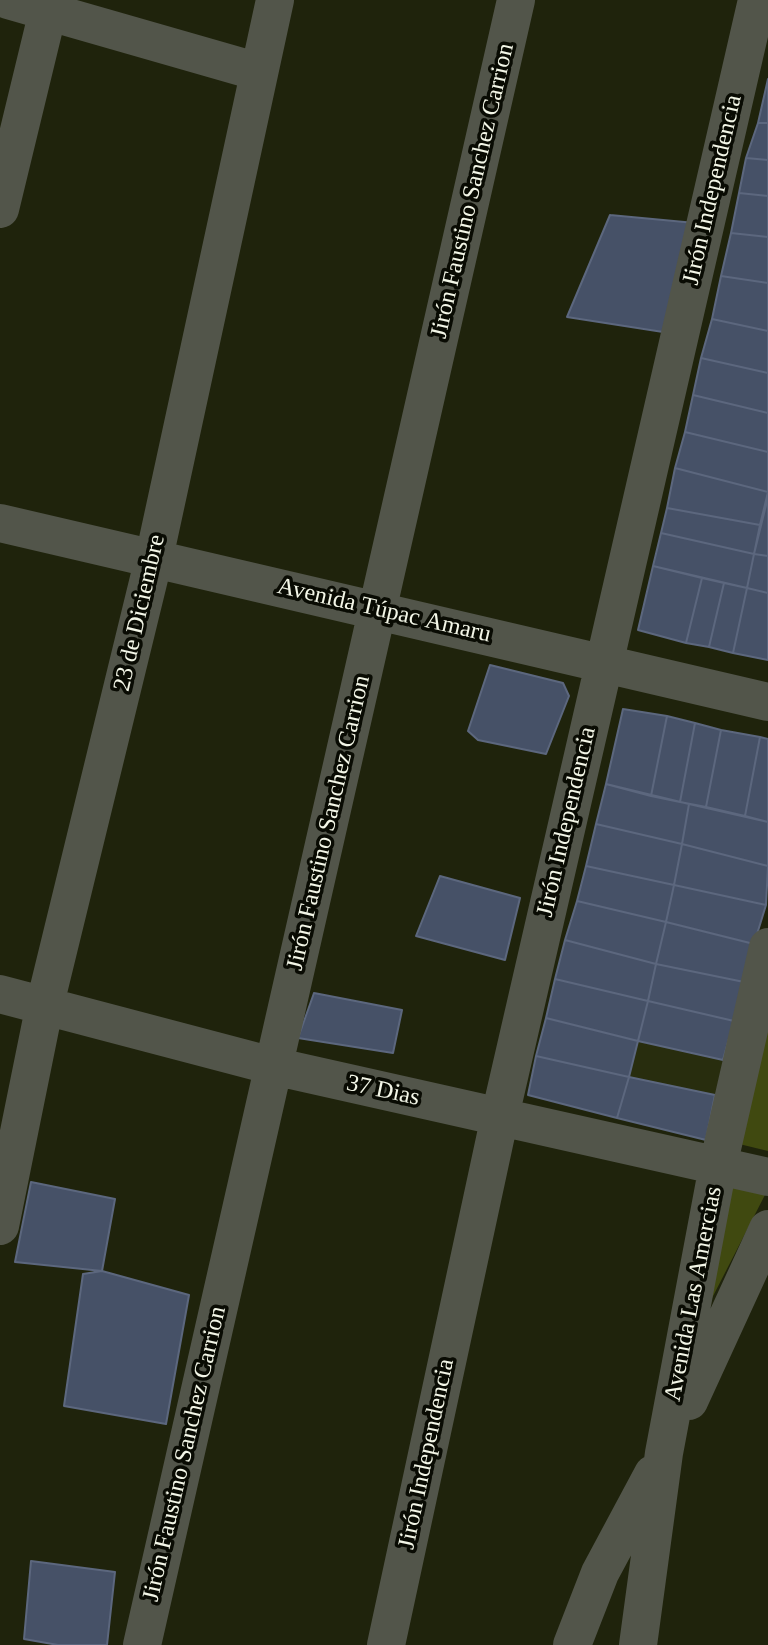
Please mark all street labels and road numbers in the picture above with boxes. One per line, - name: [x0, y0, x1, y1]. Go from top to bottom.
- street label: Jirón Faustino Sanchez Carrion: [425, 41, 521, 341]
- street label: Jirón Independencia: [677, 92, 749, 288]
- street label: 23 de Diciembre: [108, 532, 172, 694]
- street label: Avenida Túpac Amaru: [274, 572, 494, 650]
- street label: Jirón Faustino Sanchez Carrion: [281, 673, 377, 973]
- street label: Jirón Independencia: [531, 724, 603, 920]
- street label: 37 Dias: [344, 1069, 422, 1113]
- street label: Avenida Las Amercias: [659, 1184, 729, 1404]
- street label: Jirón Faustino Sanchez Carrion: [137, 1304, 233, 1604]
- street label: Jirón Independencia: [393, 1356, 461, 1552]

